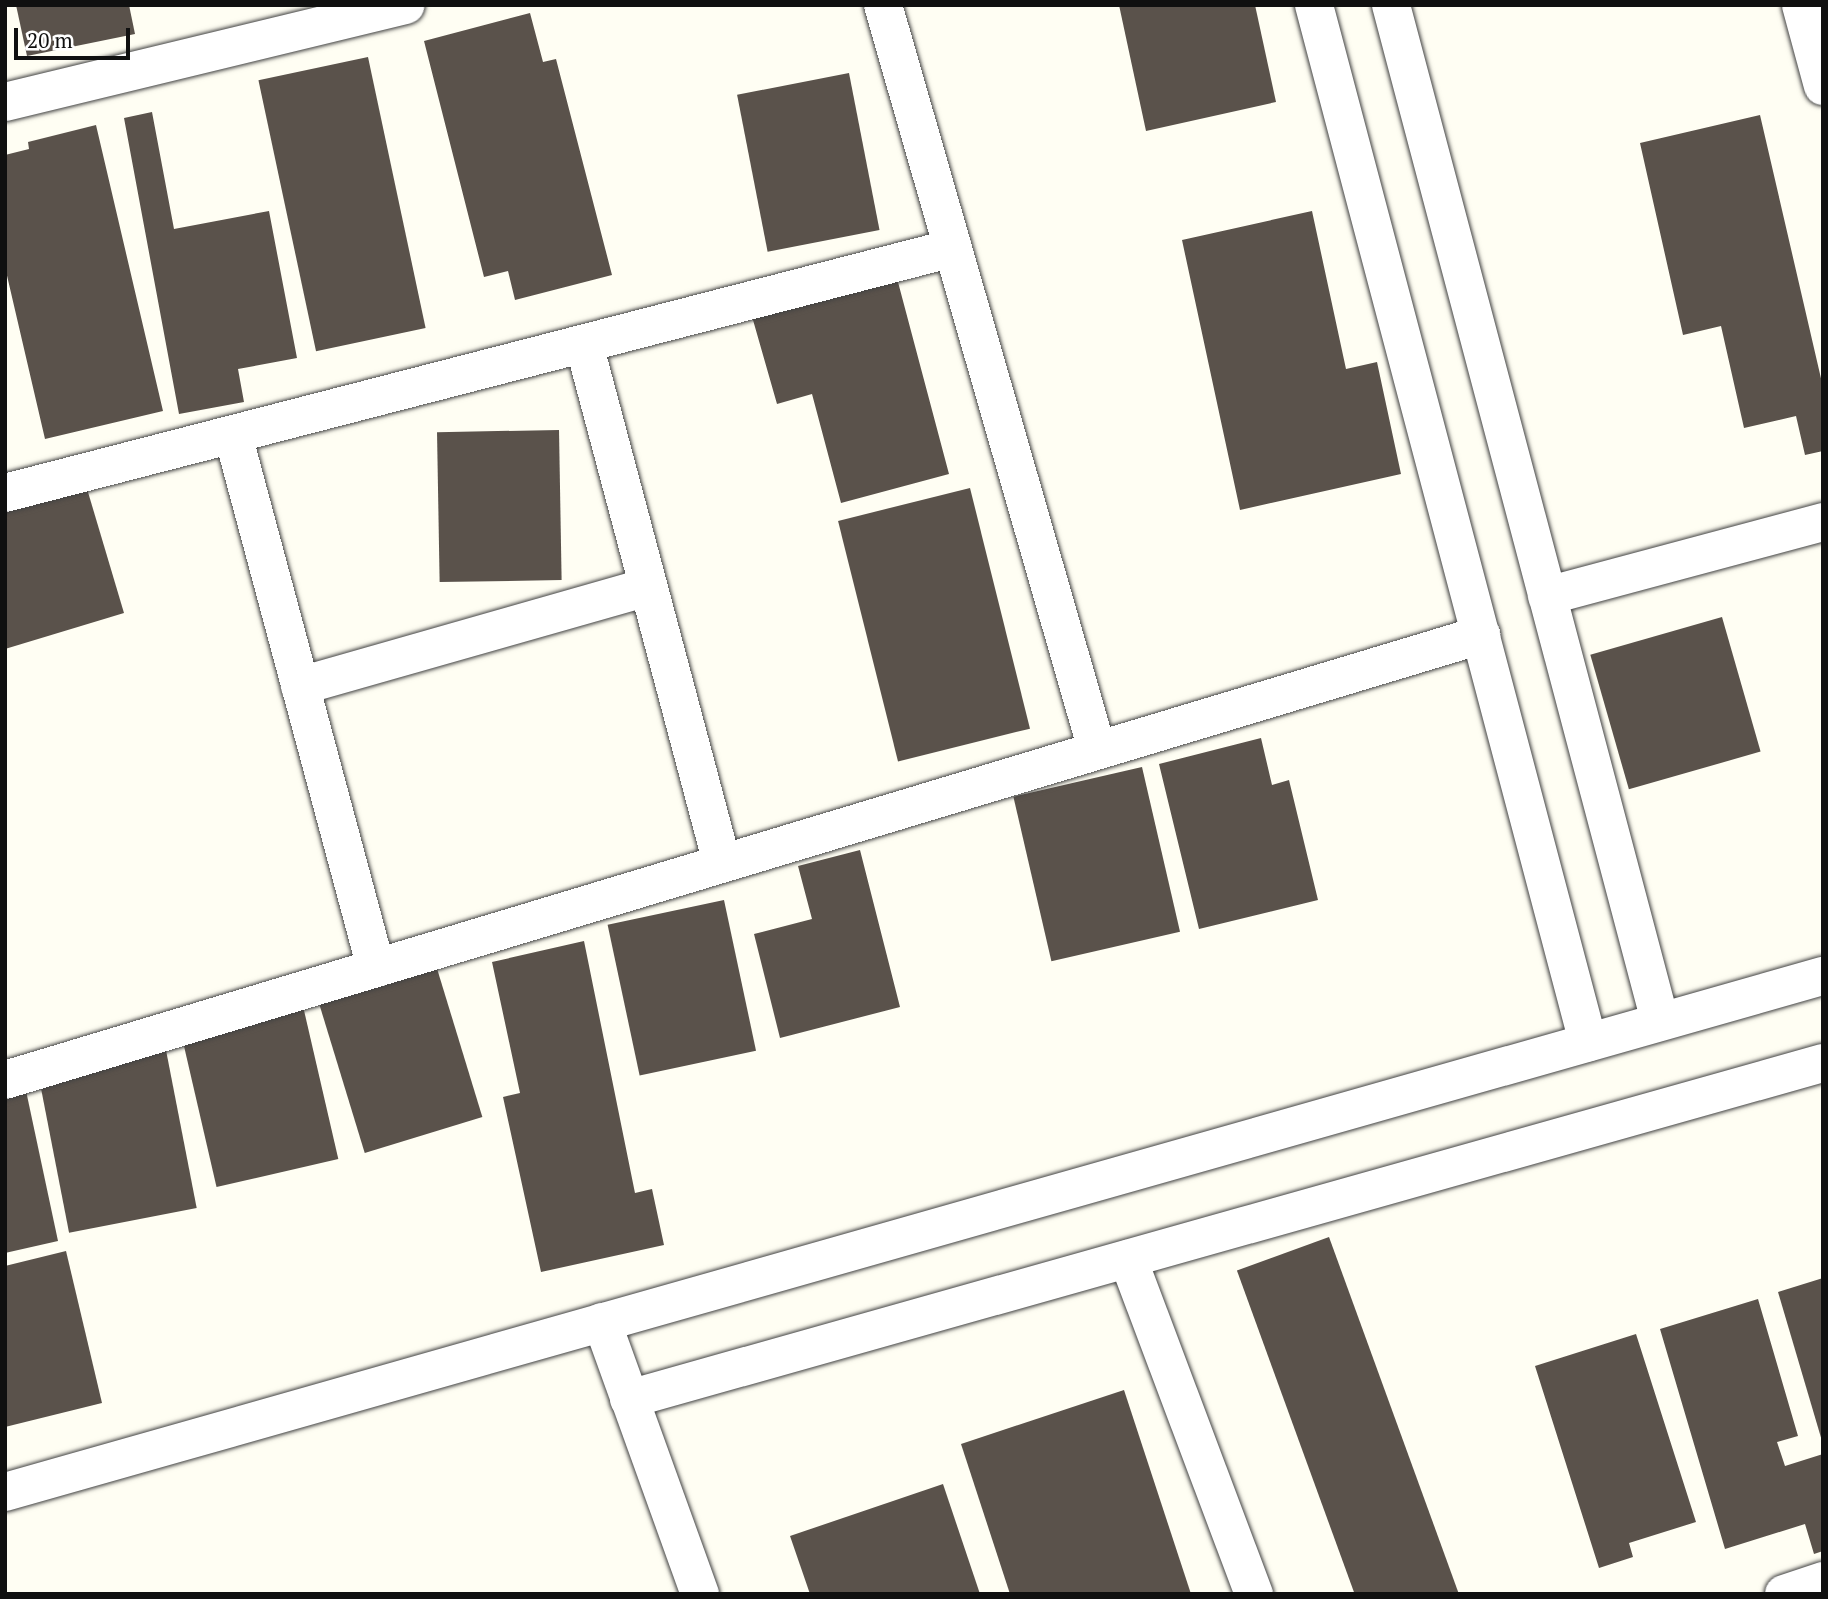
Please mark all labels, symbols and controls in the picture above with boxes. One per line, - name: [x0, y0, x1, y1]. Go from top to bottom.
- scale bar: [18, 14, 133, 58]
- text: 20 m: [27, 26, 73, 54]

